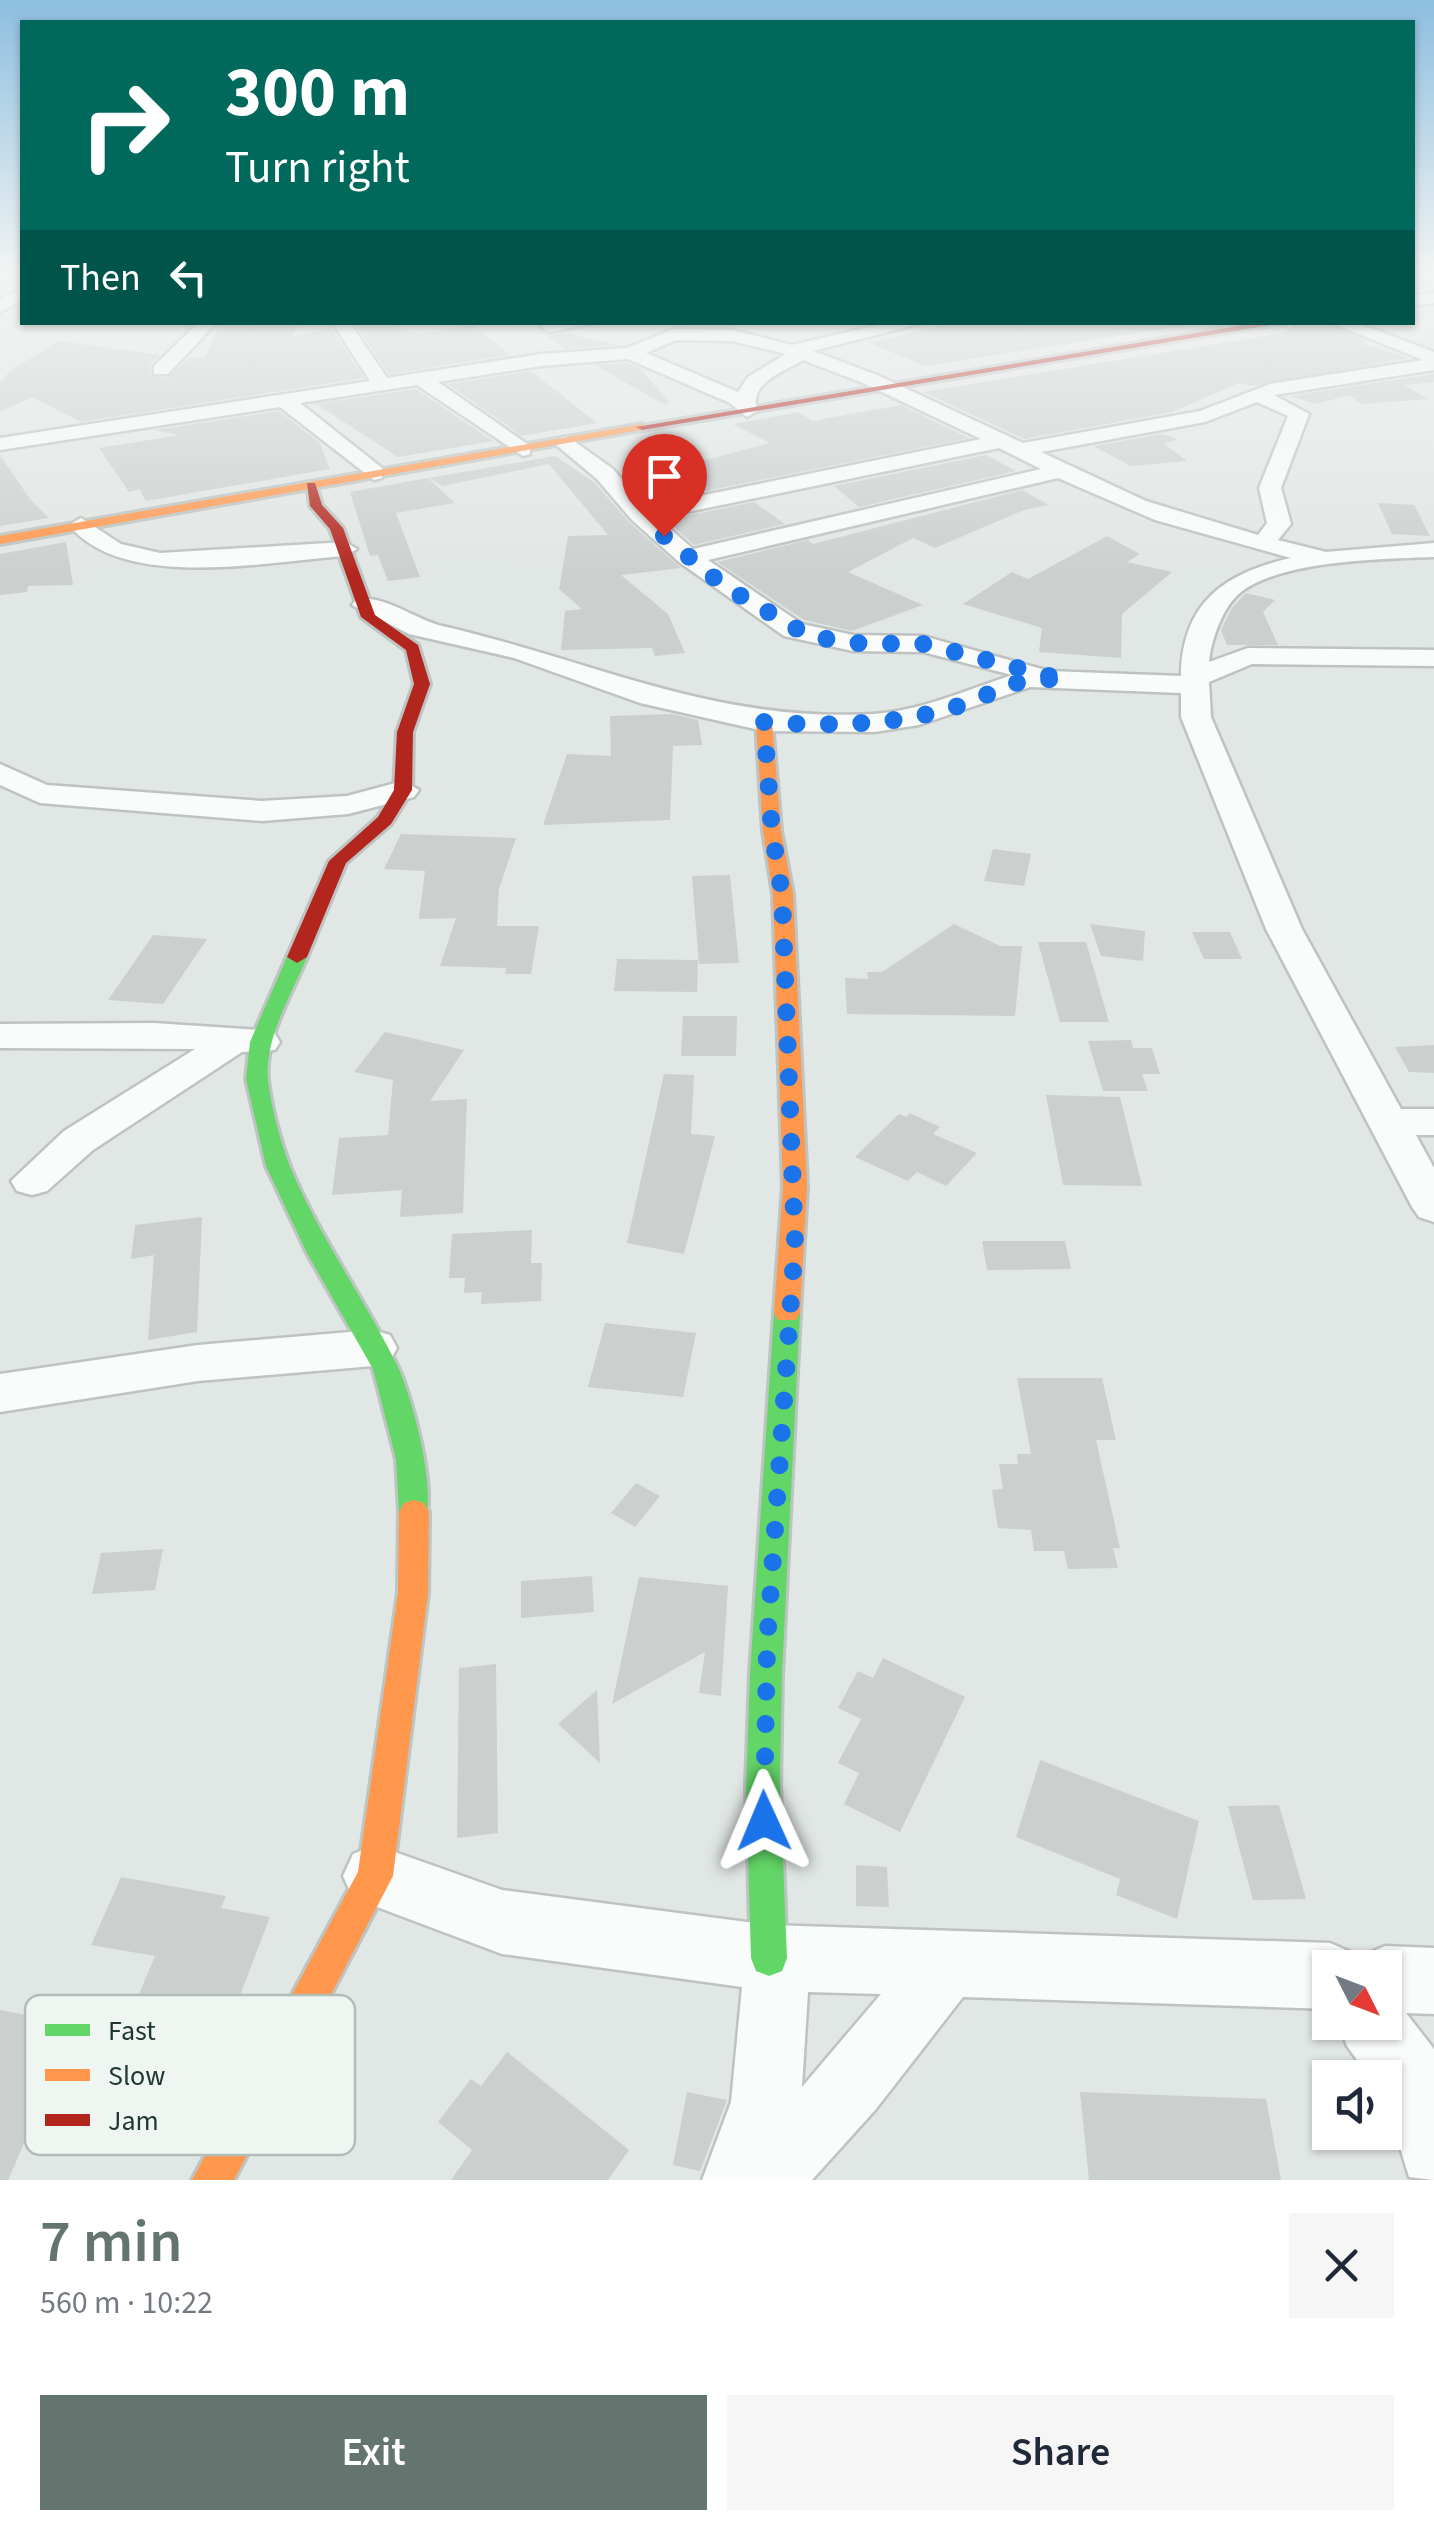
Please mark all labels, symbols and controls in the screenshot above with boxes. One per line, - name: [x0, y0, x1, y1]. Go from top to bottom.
- text: 300 m: [225, 43, 410, 143]
- icon: right: [60, 60, 190, 190]
- text: Turn right: [225, 136, 410, 200]
- icon: left: [161, 250, 216, 305]
- text: Then: [60, 251, 141, 305]
- pin: [622, 434, 707, 537]
- icon: arrive: [637, 449, 692, 504]
- position arrow: [712, 1769, 816, 1873]
- north arrow: [1312, 1950, 1402, 2040]
- map controls: [1312, 1950, 1402, 2150]
- legend: [25, 1995, 355, 2155]
- text: Fast: [108, 2011, 156, 2051]
- text: Slow: [108, 2056, 165, 2096]
- button: sound: [1312, 2060, 1402, 2150]
- text: Jam: [108, 2101, 159, 2141]
- text: 7 min: [40, 2200, 183, 2285]
- button: close: [1289, 2213, 1394, 2318]
- text: 560 m · 10:22: [40, 2280, 213, 2326]
- button: Exit: [40, 2395, 707, 2510]
- button: Share: [727, 2395, 1394, 2510]

